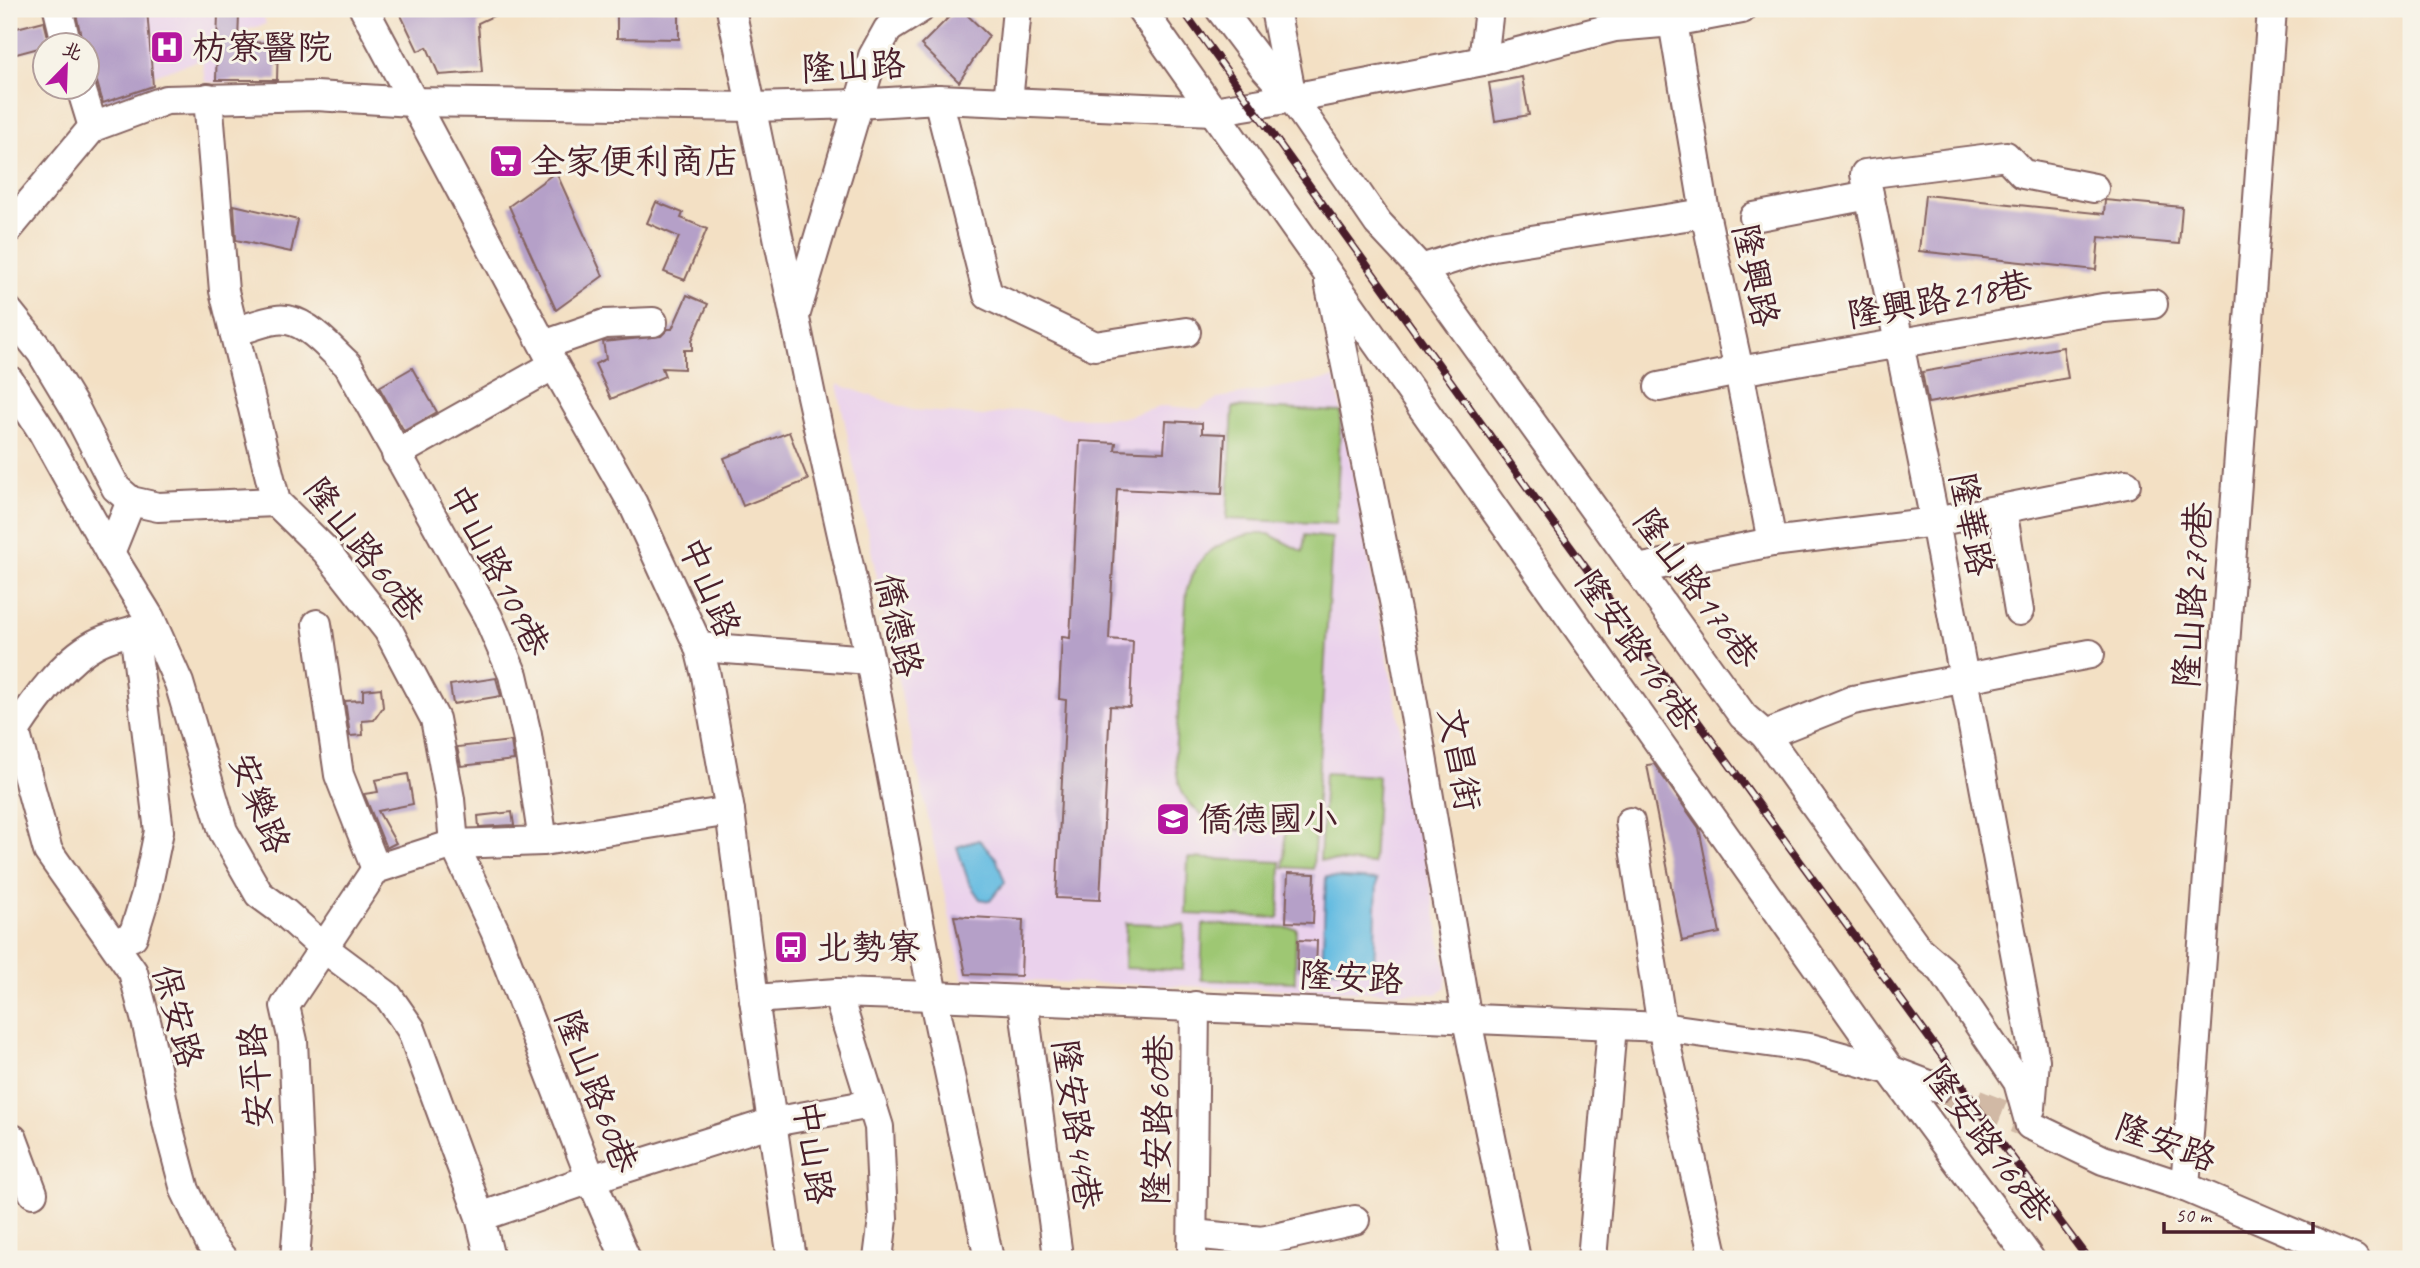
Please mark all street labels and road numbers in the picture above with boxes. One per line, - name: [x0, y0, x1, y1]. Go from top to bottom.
- street label: 隆山路: [799, 41, 907, 92]
- street label: 隆興路: [1723, 219, 1788, 331]
- street label: 隆興路218巷: [1843, 261, 2035, 338]
- street label: 隆山路60巷: [294, 468, 435, 631]
- street label: 隆華路: [1939, 468, 2004, 580]
- street label: 中山路109巷: [435, 477, 560, 664]
- street label: 隆山路176巷: [1623, 499, 1770, 677]
- street label: 隆山路270巷: [2164, 500, 2221, 690]
- street label: 中山路: [668, 530, 751, 644]
- street label: 隆安路169巷: [1565, 561, 1710, 740]
- street label: 僑德路: [865, 569, 932, 681]
- street label: 文昌街: [1428, 703, 1491, 815]
- street label: 安樂路: [219, 746, 300, 860]
- street label: 隆安路: [1297, 952, 1405, 1003]
- street label: 保安路: [142, 960, 213, 1073]
- street label: 隆山路60巷: [545, 1003, 648, 1179]
- street label: 安平路: [229, 1022, 282, 1130]
- street label: 隆安路60巷: [1134, 1034, 1181, 1206]
- street label: 隆安路44巷: [1042, 1036, 1111, 1212]
- street label: 隆安路168巷: [1914, 1055, 2063, 1232]
- street label: 中山路: [784, 1097, 843, 1207]
- street label: 隆安路: [2109, 1103, 2223, 1182]

